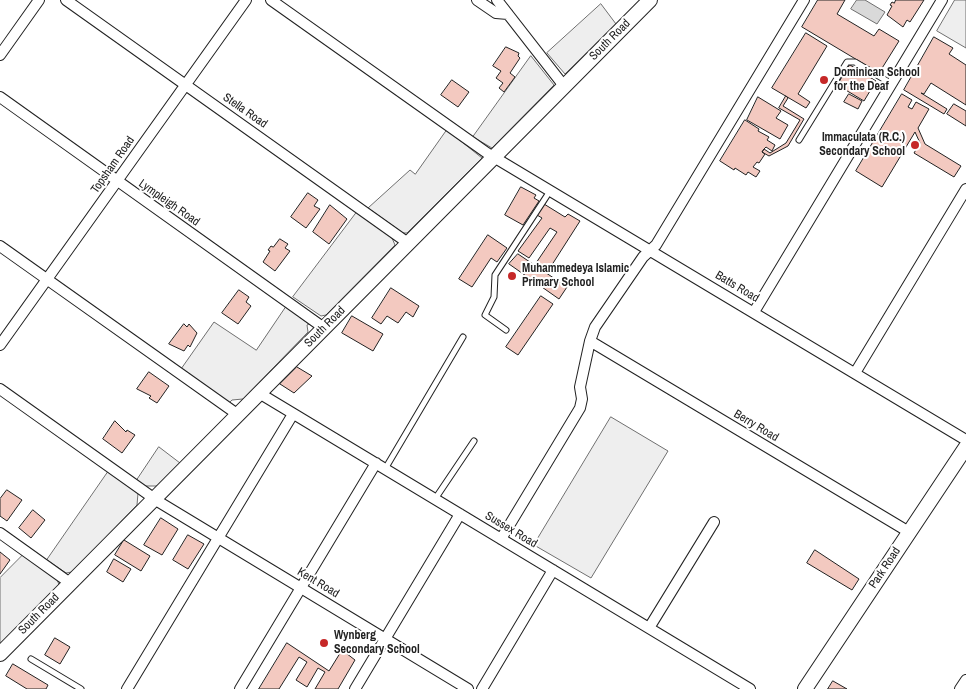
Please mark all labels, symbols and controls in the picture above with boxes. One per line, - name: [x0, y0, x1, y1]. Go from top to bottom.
- street label: South Road: [587, 17, 633, 63]
- place label: Dominican School for the Deaf: [834, 66, 920, 94]
- marker: Dominican School for the Deaf: [818, 74, 830, 86]
- street label: Stella Road: [220, 91, 270, 131]
- place label: Immaculata (R.C.) Secondary School: [819, 131, 905, 159]
- street label: Topsham Road: [88, 134, 138, 196]
- marker: Immaculata (R.C.) Secondary School: [909, 139, 921, 151]
- street label: Lympleigh Road: [136, 177, 202, 229]
- place label: Muhammedeya Islamic Primary School: [522, 262, 629, 290]
- street label: Batts Road: [712, 268, 762, 306]
- marker: Muhammedeya Islamic Primary School: [506, 270, 518, 282]
- street label: South Road: [302, 304, 348, 350]
- street label: Berry Road: [731, 407, 781, 445]
- street label: Sussex Road: [482, 509, 540, 551]
- street label: Park Road: [866, 545, 904, 591]
- street label: Kent Road: [294, 565, 342, 601]
- street label: South Road: [16, 591, 62, 637]
- place label: Wynberg Secondary School: [334, 629, 420, 657]
- marker: Wynberg Secondary School: [318, 637, 330, 649]

